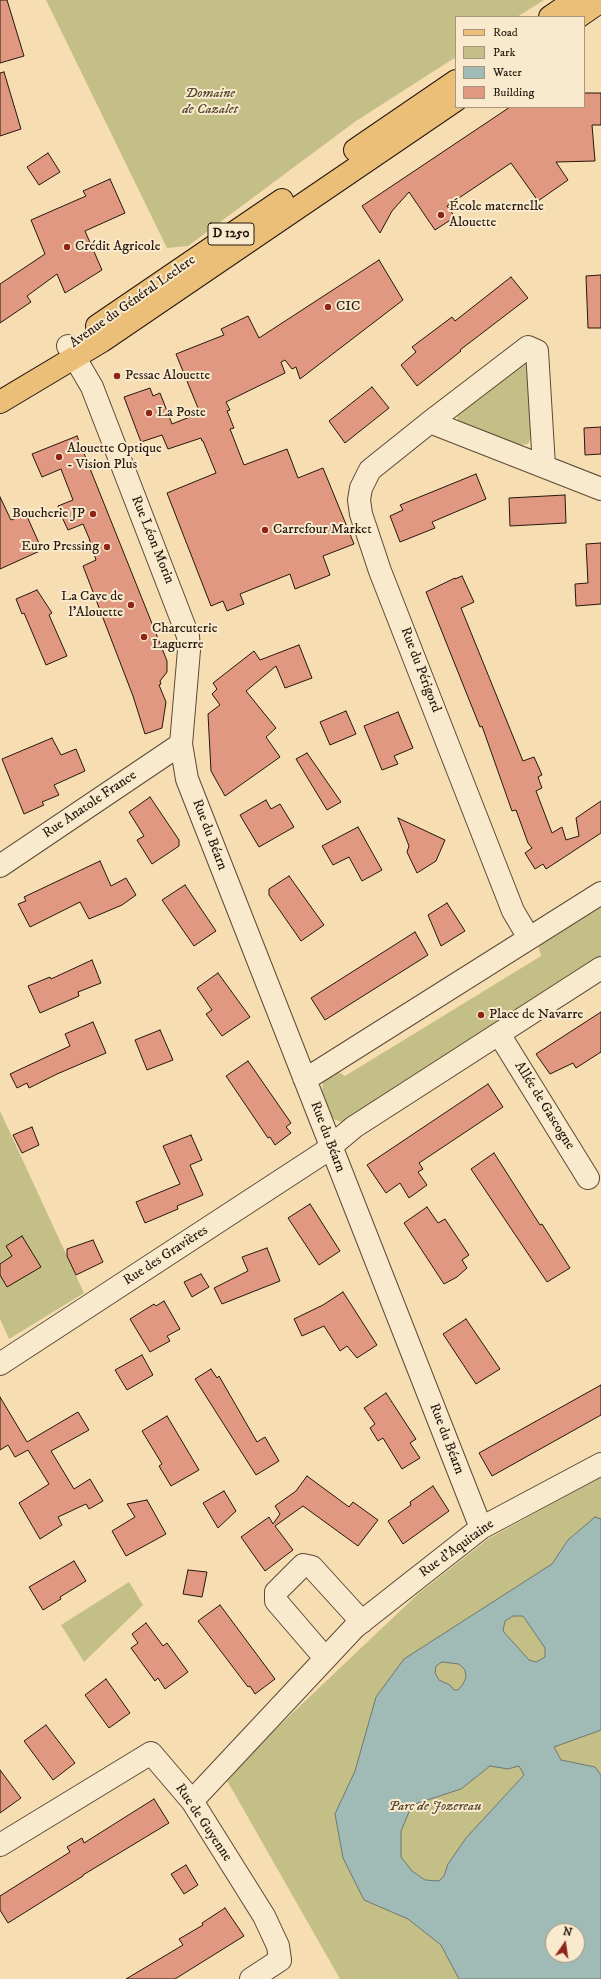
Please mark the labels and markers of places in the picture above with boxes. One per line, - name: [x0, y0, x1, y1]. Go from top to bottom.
- place label: École maternelle Alouette: [449, 199, 544, 232]
- marker: École maternelle Alouette: [436, 210, 446, 220]
- place label: Crédit Agricole: [75, 239, 161, 255]
- marker: Crédit Agricole: [62, 242, 72, 252]
- place label: CIC: [336, 299, 360, 315]
- marker: CIC: [323, 302, 333, 312]
- place label: Pessac Alouette: [125, 368, 210, 384]
- marker: Pessac Alouette: [112, 371, 122, 381]
- place label: La Poste: [157, 405, 206, 421]
- marker: La Poste: [144, 408, 154, 418]
- place label: Alouette Optique - Vision Plus: [67, 441, 162, 474]
- marker: Alouette Optique - Vision Plus: [54, 452, 64, 462]
- place label: Boucherie JP: [12, 506, 85, 522]
- marker: Boucherie JP: [88, 509, 98, 519]
- place label: Carrefour Market: [273, 522, 372, 538]
- marker: Carrefour Market: [260, 525, 270, 535]
- place label: Euro Pressing: [21, 539, 99, 555]
- marker: Euro Pressing: [102, 542, 112, 552]
- place label: La Cave de l'Alouette: [61, 589, 123, 622]
- marker: La Cave de l'Alouette: [126, 600, 136, 610]
- place label: Charcuterie Laguerre: [152, 621, 217, 654]
- marker: Charcuterie Laguerre: [139, 632, 149, 642]
- place label: Place de Navarre: [489, 1007, 583, 1023]
- marker: Place de Navarre: [476, 1010, 486, 1020]

